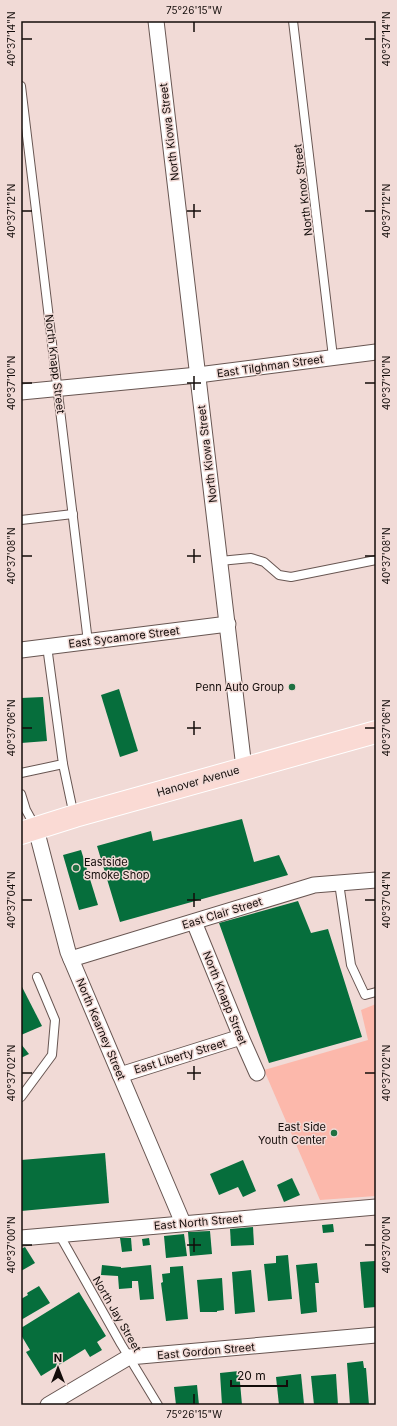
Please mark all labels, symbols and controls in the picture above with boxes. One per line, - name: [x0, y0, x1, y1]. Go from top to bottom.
- text: 75°26'15"W: [166, 4, 222, 16]
- text: 40°37'14"N: [5, 12, 17, 66]
- text: 40°37'14"N: [380, 12, 392, 66]
- street label: North Kiowa Street: [156, 82, 182, 182]
- street label: North Knox Street: [290, 143, 316, 237]
- text: 40°37'12"N: [5, 184, 17, 238]
- text: 40°37'12"N: [380, 184, 392, 238]
- street label: North Knapp Street: [42, 313, 68, 415]
- street label: East Tilghman Street: [216, 352, 325, 380]
- text: 40°37'10"N: [5, 356, 17, 410]
- text: 40°37'10"N: [380, 356, 392, 410]
- street label: North Kiowa Street: [194, 404, 220, 504]
- text: 40°37'08"N: [5, 528, 17, 584]
- text: 40°37'08"N: [380, 528, 392, 584]
- street label: East Sycamore Street: [68, 623, 181, 651]
- place label: Penn Auto Group: [195, 680, 284, 694]
- marker: Penn Auto Group: [287, 682, 297, 692]
- text: 40°37'06"N: [5, 700, 17, 756]
- text: 40°37'06"N: [380, 700, 392, 756]
- street label: Hanover Avenue: [155, 762, 241, 800]
- place label: Eastside Smoke Shop: [84, 855, 150, 882]
- marker: Eastside Smoke Shop: [71, 863, 81, 873]
- text: 40°37'04"N: [5, 871, 17, 929]
- text: 40°37'04"N: [380, 871, 392, 929]
- street label: East Clair Street: [180, 894, 264, 932]
- street label: North Knapp Street: [200, 949, 250, 1047]
- street label: North Kearney Street: [73, 976, 129, 1082]
- street label: East Liberty Street: [132, 1035, 228, 1077]
- text: 40°37'02"N: [5, 1045, 17, 1101]
- text: 40°37'02"N: [380, 1045, 392, 1101]
- place label: East Side Youth Center: [258, 1120, 326, 1147]
- marker: East Side Youth Center: [329, 1128, 339, 1138]
- street label: East North Street: [153, 1211, 243, 1233]
- text: 40°37'00"N: [5, 1217, 17, 1273]
- text: 40°37'00"N: [380, 1217, 392, 1273]
- street label: North Jay Street: [90, 1274, 145, 1355]
- street label: East Gordon Street: [157, 1340, 256, 1362]
- north arrow: [38, 1348, 78, 1388]
- text: N: [54, 1351, 62, 1365]
- scale bar: [231, 1362, 287, 1388]
- text: 20 m: [237, 1368, 266, 1383]
- text: 75°26'15"W: [166, 1408, 222, 1420]

